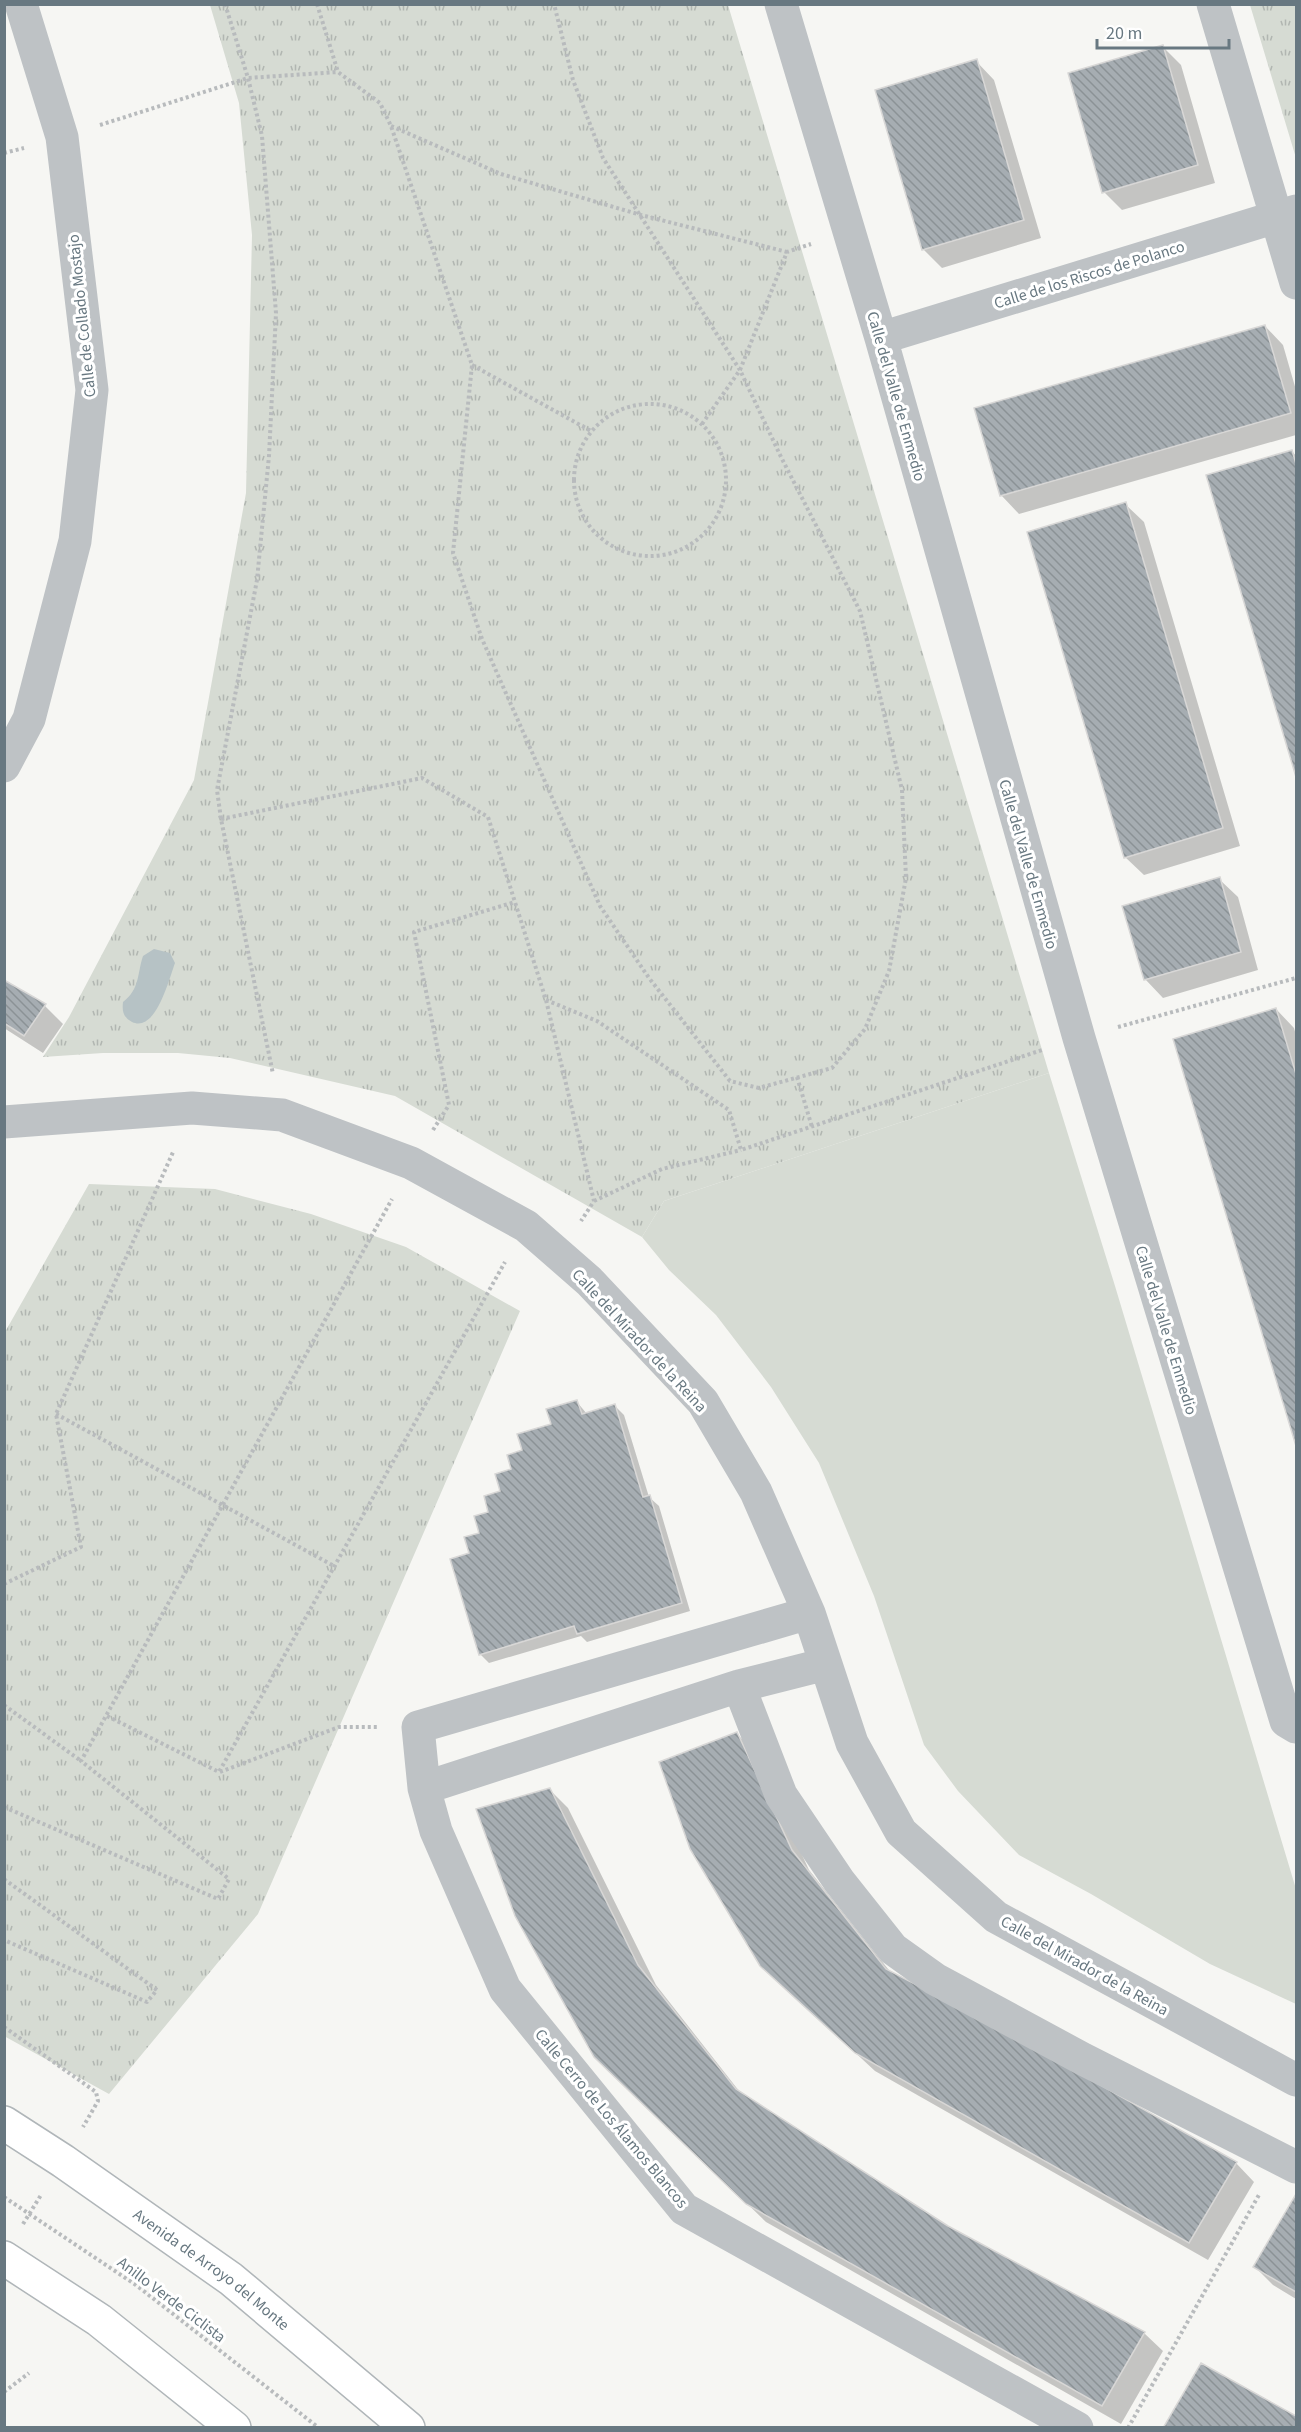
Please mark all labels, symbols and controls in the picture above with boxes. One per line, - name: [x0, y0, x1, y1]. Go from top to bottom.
- scale bar: [1097, 12, 1229, 50]
- text: 20 m: [1106, 21, 1142, 46]
- street label: Calle de Collado Mostajo: [62, 233, 101, 398]
- street label: Calle de los Riscos de Polanco: [991, 235, 1187, 314]
- street label: Calle del Valle de Enmedio: [861, 309, 931, 484]
- street label: Calle del Valle de Enmedio: [993, 777, 1063, 952]
- street label: Calle del Valle de Enmedio: [1130, 1243, 1202, 1418]
- street label: Calle del Mirador de la Reina: [567, 1264, 712, 1417]
- street label: Calle del Mirador de la Reina: [997, 1911, 1172, 2021]
- street label: Calle Cerro de Los Álamos Blancos: [530, 2024, 693, 2213]
- street label: Avenida de Arroyo del Monte: [128, 2204, 294, 2336]
- street label: Anillo Verde Ciclista: [113, 2252, 230, 2348]

